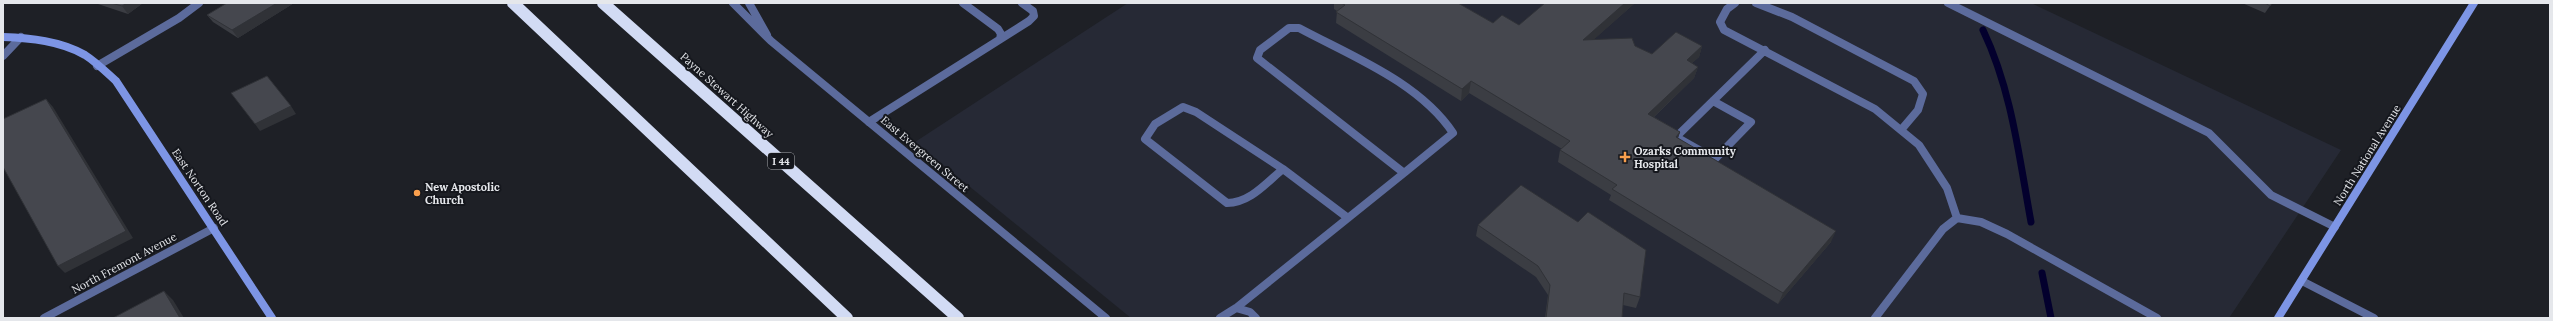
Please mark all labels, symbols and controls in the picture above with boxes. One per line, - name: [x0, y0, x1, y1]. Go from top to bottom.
- street label: Payne Stewart Highway: [677, 49, 777, 141]
- street label: North National Avenue: [2330, 102, 2404, 208]
- street label: East Evergreen Street: [878, 113, 973, 196]
- place label: Ozarks Community Hospital: [1634, 144, 1737, 171]
- street label: East Norton Road: [169, 146, 231, 229]
- marker: Ozarks Community Hospital: [1619, 151, 1631, 163]
- road number: I 44: [768, 153, 794, 169]
- place label: New Apostolic Church: [425, 180, 500, 207]
- marker: New Apostolic Church: [412, 188, 422, 198]
- street label: North Fremont Avenue: [69, 229, 179, 297]

